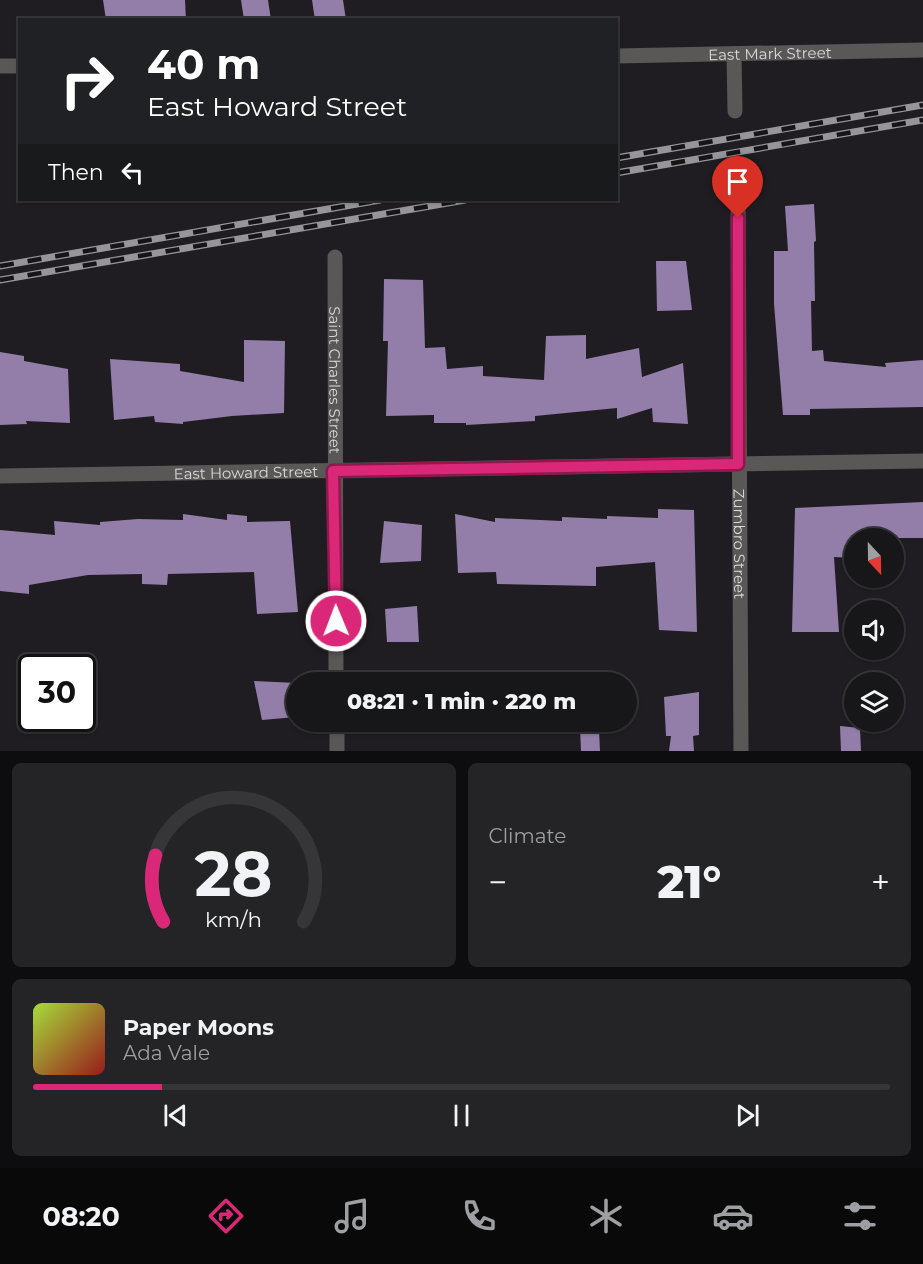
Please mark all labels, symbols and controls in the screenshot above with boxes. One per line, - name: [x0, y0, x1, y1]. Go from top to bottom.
- text: 40 m: [147, 38, 260, 90]
- icon: right: [48, 42, 126, 120]
- street label: East Mark Street: [708, 42, 832, 64]
- text: East Howard Street: [147, 90, 407, 123]
- icon: left: [116, 156, 149, 189]
- pin: [712, 156, 763, 218]
- text: Then: [48, 159, 104, 186]
- icon: arrive: [721, 165, 754, 198]
- street label: Saint Charles Street: [326, 306, 345, 454]
- street label: East Howard Street: [174, 461, 318, 483]
- street label: Zumbro Street: [730, 489, 750, 599]
- north arrow: [844, 528, 904, 588]
- map controls: [844, 528, 904, 732]
- position arrow: [304, 589, 368, 653]
- button: sound: [844, 600, 904, 660]
- speed limit sign: 30: [18, 654, 96, 732]
- button: layers: [844, 672, 904, 732]
- text: 08:21 · 1 min · 220 m: [347, 688, 576, 715]
- text: Climate: [489, 824, 566, 848]
- text: 28: [195, 836, 273, 912]
- text: 21°: [657, 854, 721, 909]
- text: −: [489, 862, 507, 902]
- text: +: [871, 862, 890, 902]
- text: km/h: [205, 906, 262, 932]
- text: Paper Moons: [123, 1014, 274, 1041]
- text: Ada Vale: [123, 1041, 210, 1065]
- icon: previous: [159, 1099, 192, 1132]
- icon: pause: [445, 1099, 478, 1132]
- icon: next: [731, 1099, 764, 1132]
- icon: directions: [205, 1195, 247, 1237]
- icon: music: [331, 1195, 373, 1237]
- icon: phone: [458, 1195, 500, 1237]
- icon: climate: [585, 1195, 627, 1237]
- icon: car: [712, 1195, 754, 1237]
- icon: filters: [839, 1195, 881, 1237]
- text: 08:20: [42, 1200, 120, 1233]

